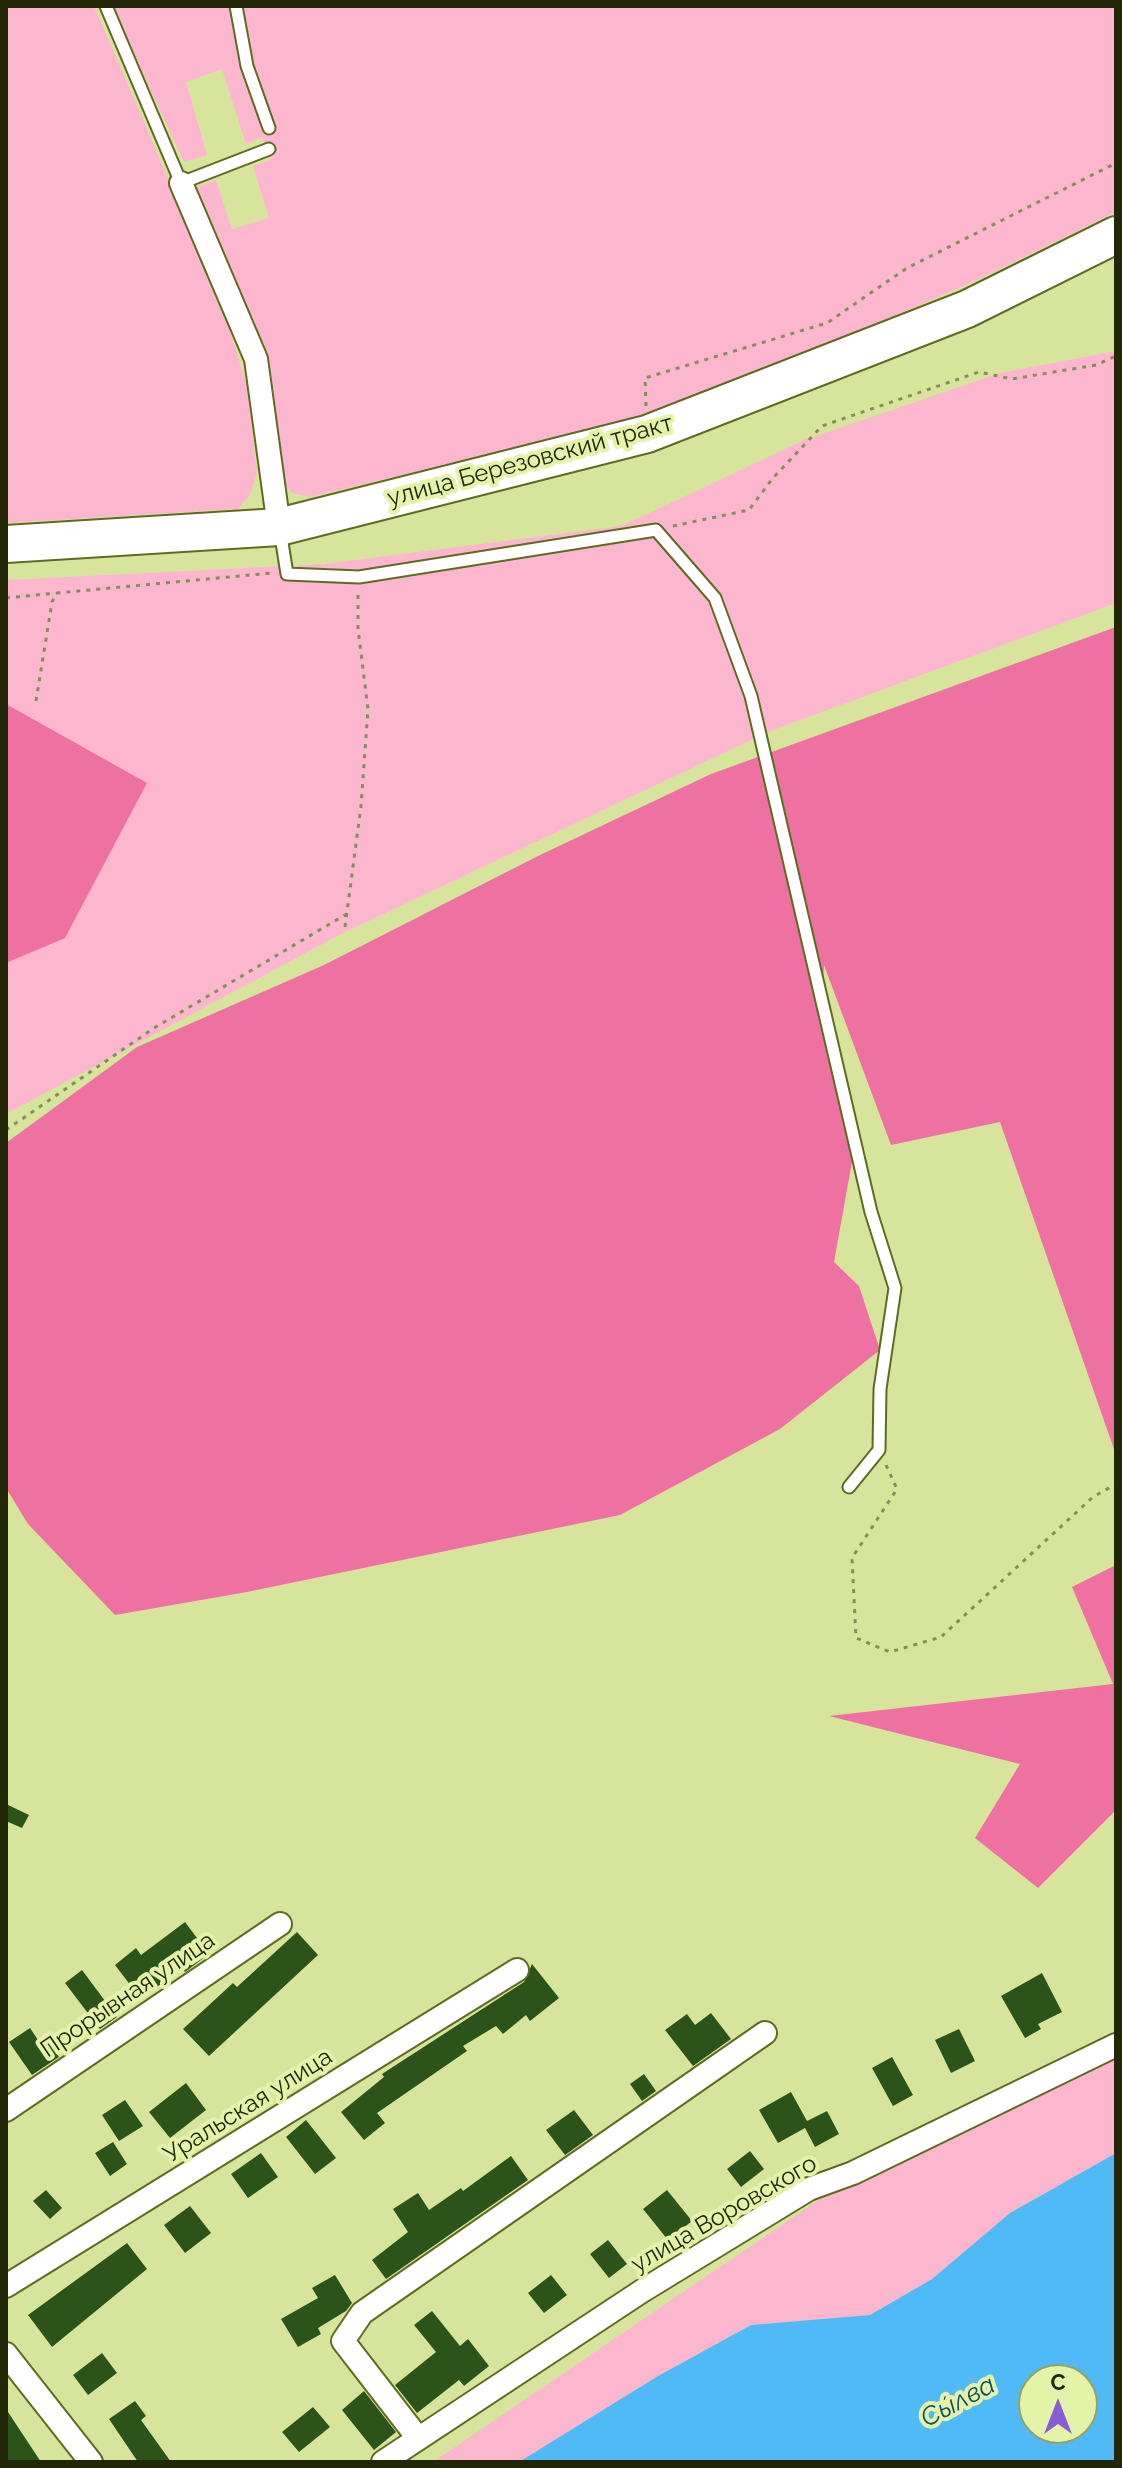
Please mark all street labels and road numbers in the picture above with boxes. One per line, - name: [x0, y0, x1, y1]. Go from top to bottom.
- street label: улица Березовский тракт: [384, 409, 676, 513]
- street label: Прорывная улица: [36, 1926, 220, 2064]
- street label: Уральская улица: [158, 2043, 338, 2169]
- street label: улица Воровского: [626, 2149, 822, 2279]

